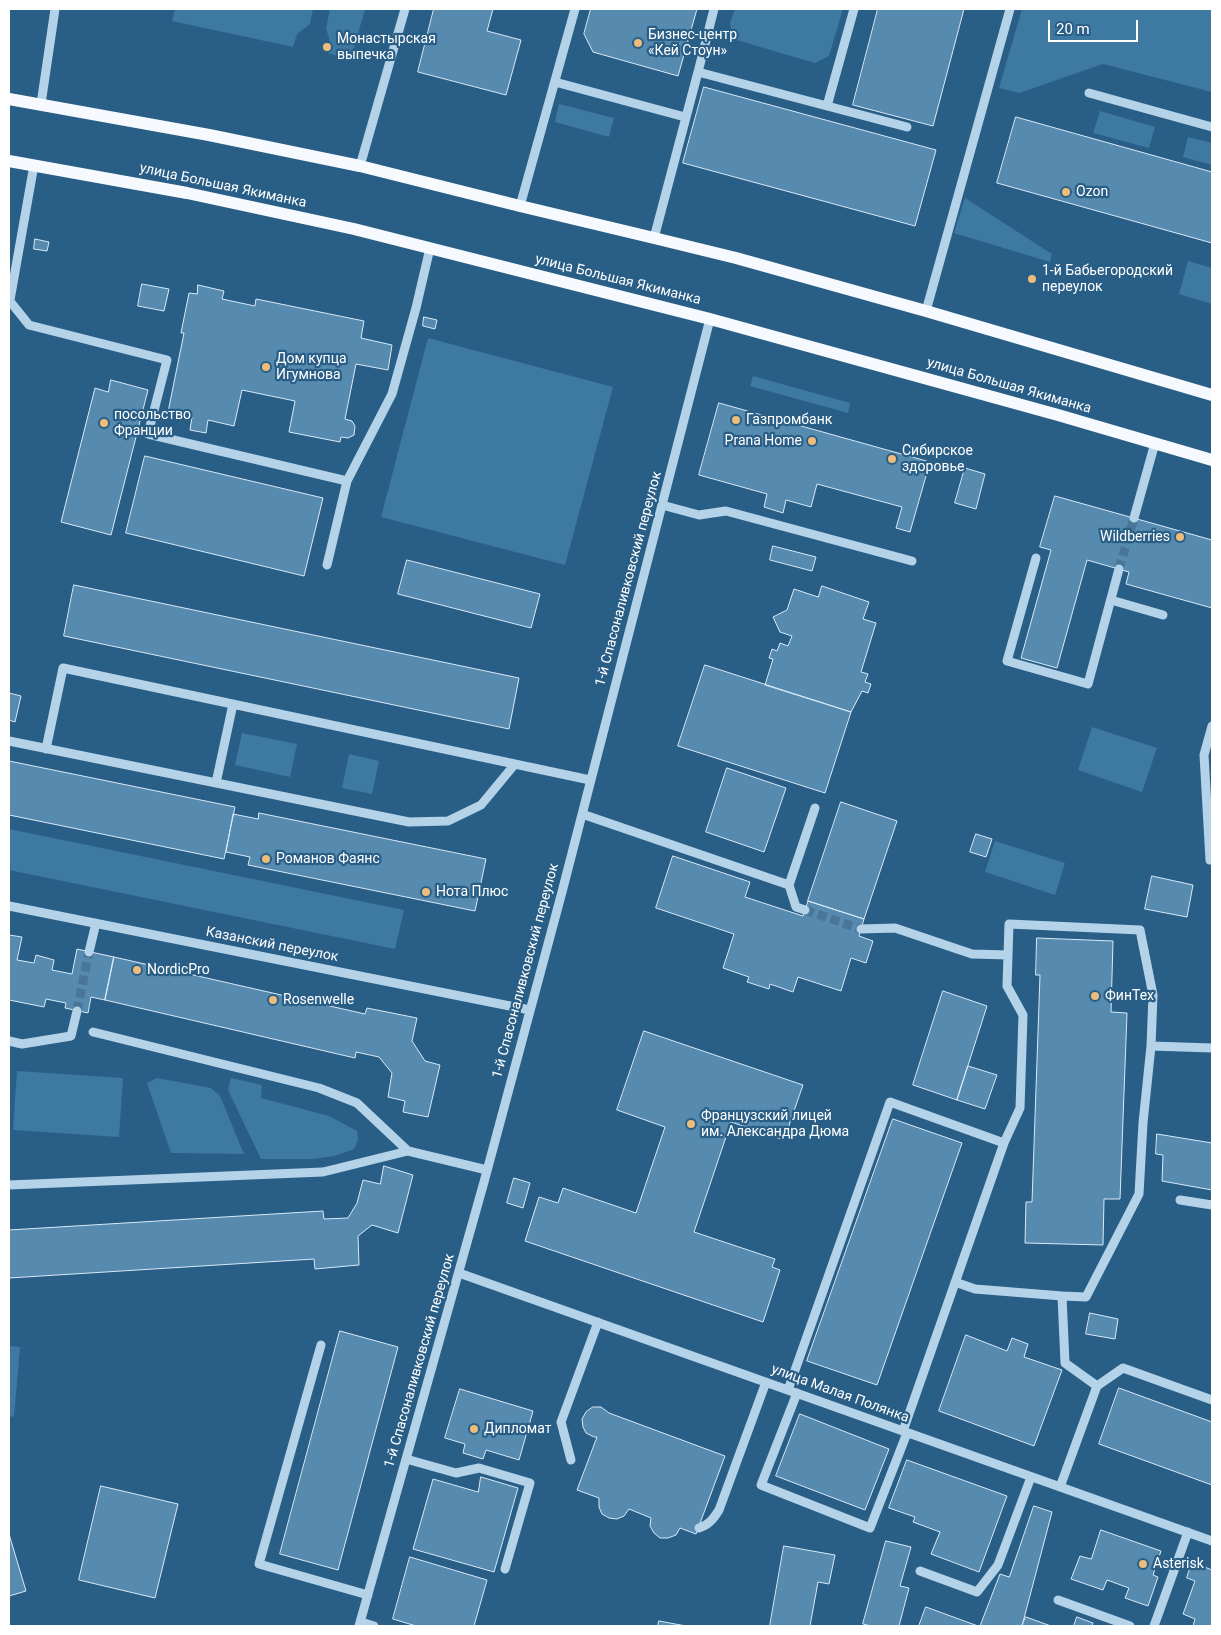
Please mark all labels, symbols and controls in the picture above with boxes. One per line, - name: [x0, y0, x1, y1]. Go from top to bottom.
- scale bar: [1051, 10, 1141, 42]
- text: 20 m: [1056, 20, 1090, 38]
- place label: Бизнес-центр «Кей Стоун»: [648, 27, 737, 59]
- place label: Монастырская выпечка: [337, 31, 436, 64]
- marker: Бизнес-центр «Кей Стоун»: [632, 37, 644, 49]
- marker: Монастырская выпечка: [321, 41, 333, 53]
- street label: улица Большая Якиманка: [138, 160, 308, 212]
- place label: Ozon: [1076, 184, 1108, 200]
- marker: Ozon: [1060, 186, 1072, 198]
- street label: улица Большая Якиманка: [533, 251, 703, 309]
- place label: 1-й Бабьегородский переулок: [1042, 263, 1173, 296]
- marker: 1-й Бабьегородский переулок: [1026, 273, 1038, 285]
- place label: Дом купца Игумнова: [276, 351, 347, 384]
- street label: улица Большая Якиманка: [925, 354, 1093, 418]
- marker: Дом купца Игумнова: [260, 361, 272, 373]
- place label: посольство Франции: [114, 407, 191, 440]
- place label: Газпромбанк: [746, 412, 832, 428]
- marker: Газпромбанк: [730, 414, 742, 426]
- marker: посольство Франции: [98, 417, 110, 429]
- place label: Prana Home: [725, 433, 802, 449]
- marker: Prana Home: [806, 435, 818, 447]
- place label: Сибирское здоровье: [902, 443, 973, 476]
- marker: Сибирское здоровье: [886, 453, 898, 465]
- street label: 1-й Спасоналивковский переулок: [592, 470, 666, 688]
- place label: Wildberries: [1100, 529, 1170, 545]
- marker: Wildberries: [1174, 531, 1186, 543]
- place label: Романов Фаянс: [276, 851, 380, 867]
- marker: Романов Фаянс: [260, 853, 272, 865]
- street label: 1-й Спасоналивковский переулок: [489, 862, 563, 1080]
- place label: Нота Плюс: [436, 884, 508, 900]
- marker: Нота Плюс: [420, 886, 432, 898]
- street label: Казанский переулок: [204, 924, 340, 966]
- place label: NordicPro: [147, 962, 210, 978]
- marker: NordicPro: [131, 964, 143, 976]
- place label: ФинТех: [1105, 988, 1154, 1004]
- marker: ФинТех: [1089, 990, 1101, 1002]
- place label: Rosenwelle: [283, 992, 354, 1008]
- marker: Rosenwelle: [267, 994, 279, 1006]
- place label: Французский лицей им. Александра Дюма: [701, 1108, 849, 1140]
- marker: Французский лицей им. Александра Дюма: [685, 1118, 697, 1130]
- street label: 1-й Спасоналивковский переулок: [381, 1252, 459, 1470]
- street label: улица Малая Полянка: [769, 1361, 911, 1427]
- place label: Дипломат: [484, 1421, 551, 1437]
- marker: Дипломат: [468, 1423, 480, 1435]
- place label: Asterisk: [1153, 1556, 1204, 1572]
- marker: Asterisk: [1137, 1558, 1149, 1570]

